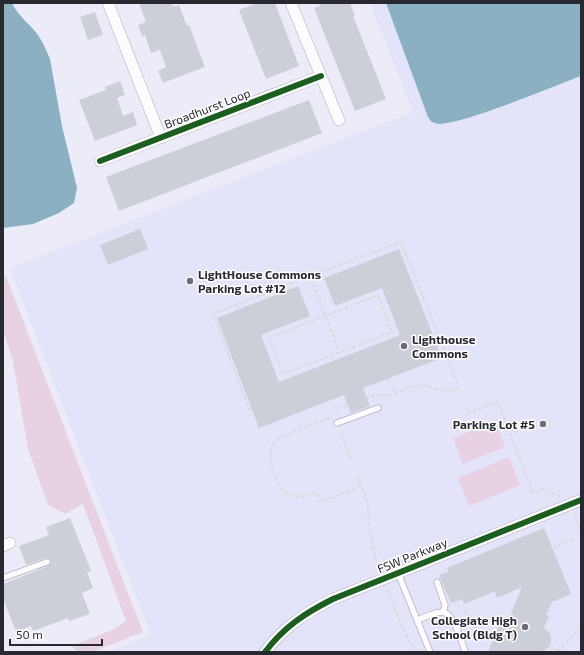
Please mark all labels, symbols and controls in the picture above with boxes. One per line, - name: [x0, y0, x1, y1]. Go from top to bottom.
- street label: Broadhurst Loop: [162, 85, 252, 131]
- place label: LightHouse Commons Parking Lot #12: [198, 267, 321, 295]
- marker: LightHouse Commons Parking Lot #12: [185, 276, 195, 286]
- place label: Lighthouse Commons: [412, 332, 476, 360]
- marker: Lighthouse Commons: [399, 341, 409, 351]
- place label: Parking Lot #5: [453, 417, 535, 431]
- marker: Parking Lot #5: [538, 419, 548, 429]
- street label: FSW Parkway: [375, 534, 450, 575]
- place label: Collegiate High School (Bldg T): [431, 613, 517, 641]
- scale bar: [10, 621, 102, 647]
- marker: Collegiate High School (Bldg T): [520, 622, 530, 632]
- text: 50 m: [16, 627, 43, 641]

